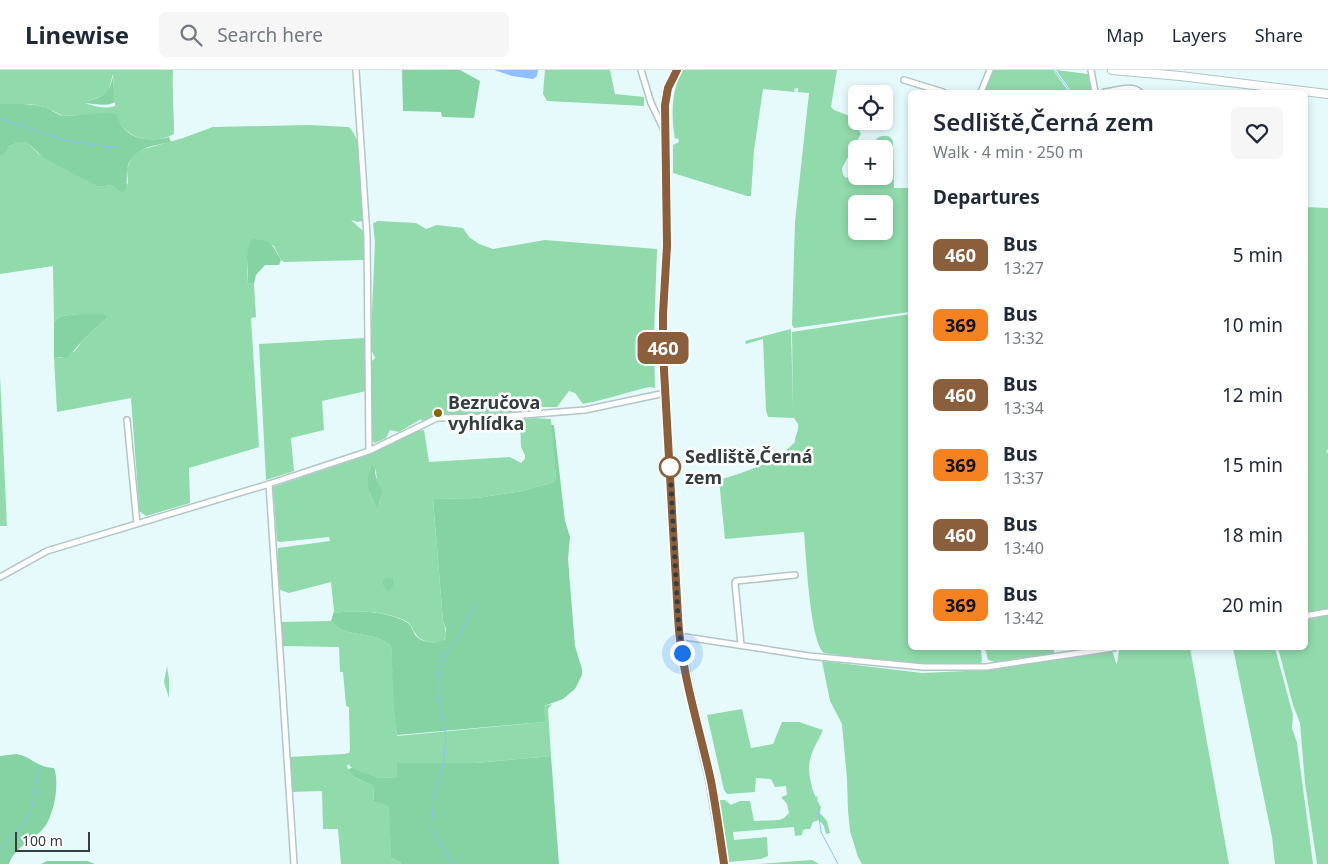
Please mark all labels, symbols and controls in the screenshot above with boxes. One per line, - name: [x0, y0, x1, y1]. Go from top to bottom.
- search box: [159, 12, 509, 57]
- text: Linewise: [25, 18, 129, 51]
- icon: search: [177, 21, 205, 49]
- text: Search here: [217, 22, 323, 48]
- text: Map: [1106, 23, 1144, 47]
- text: Layers: [1172, 23, 1227, 47]
- text: Share: [1255, 23, 1303, 47]
- map controls: [848, 85, 893, 240]
- button: locate: [848, 85, 893, 130]
- text: Sedliště,Černá zem: [933, 105, 1154, 138]
- button: heart: [1231, 107, 1283, 159]
- button: +: [848, 140, 893, 185]
- text: Walk · 4 min · 250 m: [933, 141, 1083, 163]
- text: Departures: [933, 184, 1040, 210]
- button: −: [848, 195, 893, 240]
- text: Bus: [1003, 231, 1038, 257]
- text: 5 min: [1233, 242, 1283, 268]
- text: 460: [945, 243, 976, 267]
- text: 13:27: [1003, 257, 1044, 279]
- text: Bus: [1003, 301, 1038, 327]
- text: 10 min: [1222, 312, 1283, 338]
- text: 369: [945, 313, 976, 337]
- text: 13:32: [1003, 327, 1044, 349]
- line badge: 460: [634, 332, 692, 364]
- text: 460: [648, 336, 678, 360]
- text: Bus: [1003, 371, 1038, 397]
- text: 12 min: [1222, 382, 1283, 408]
- text: 460: [945, 383, 976, 407]
- place label: Bezručova vyhlídka: [448, 390, 540, 435]
- text: 13:34: [1003, 397, 1044, 419]
- marker: Bezručova vyhlídka: [432, 407, 444, 419]
- text: Bus: [1003, 441, 1038, 467]
- place label: Sedliště,Černá zem: [685, 444, 812, 489]
- text: 15 min: [1222, 452, 1283, 478]
- text: 369: [945, 453, 976, 477]
- marker: Sedliště,Černá zem: [659, 456, 681, 478]
- text: 13:37: [1003, 467, 1044, 489]
- text: Bus: [1003, 511, 1038, 537]
- text: 18 min: [1222, 522, 1283, 548]
- text: 460: [945, 523, 976, 547]
- text: 13:40: [1003, 537, 1044, 559]
- text: Bus: [1003, 581, 1038, 607]
- text: 20 min: [1222, 592, 1283, 618]
- text: 369: [945, 593, 976, 617]
- text: 13:42: [1003, 607, 1044, 629]
- your location: [670, 641, 695, 666]
- scale bar: [15, 829, 90, 852]
- text: 100 m: [22, 831, 63, 850]

